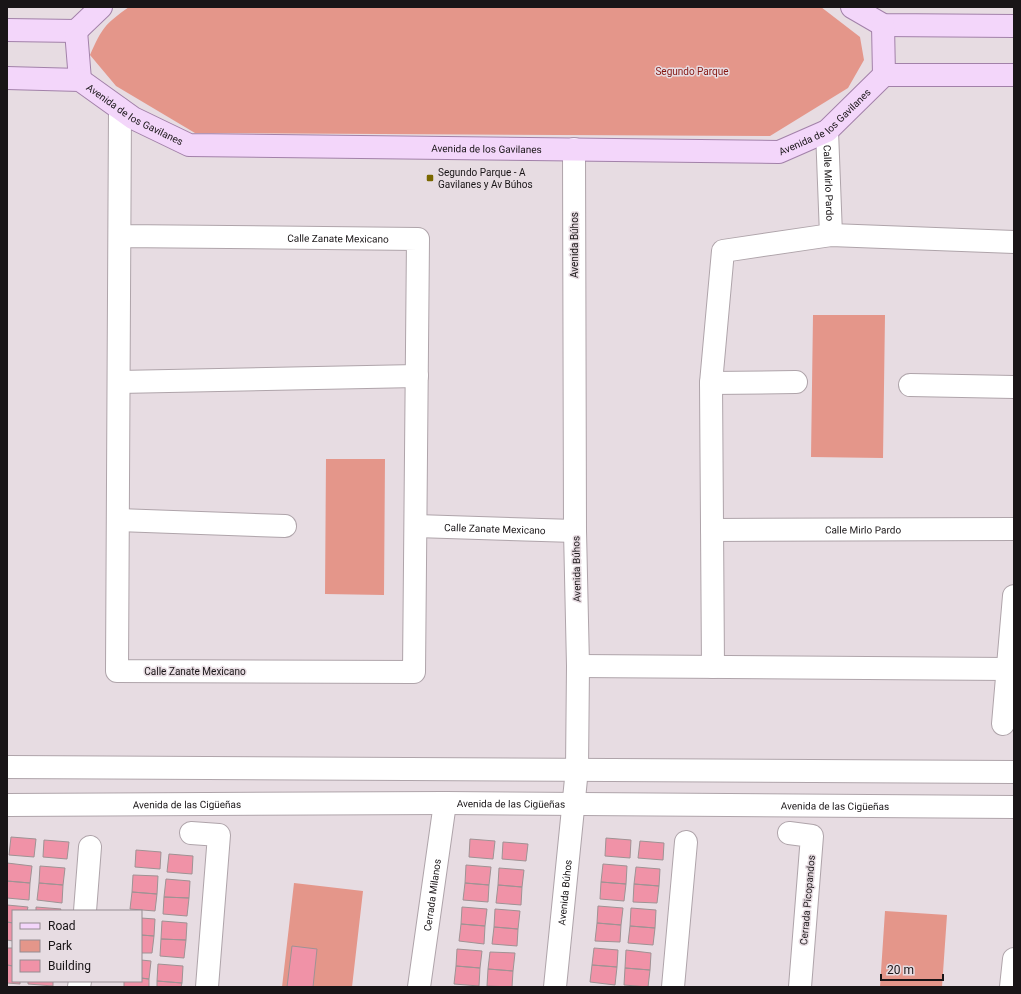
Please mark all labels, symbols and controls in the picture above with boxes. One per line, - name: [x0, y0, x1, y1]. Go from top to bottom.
- park label: Segundo Parque: [655, 66, 729, 77]
- street label: Avenida de los Gavilanes: [84, 82, 185, 147]
- street label: Avenida de los Gavilanes: [777, 86, 873, 157]
- street label: Avenida de los Gavilanes: [431, 143, 542, 155]
- street label: Calle Mirlo Pardo: [822, 145, 835, 222]
- place label: Segundo Parque - A Gavilanes y Av Búhos: [438, 167, 533, 190]
- marker: Segundo Parque - A Gavilanes y Av Búhos: [425, 173, 435, 183]
- street label: Avenida Búhos: [569, 212, 580, 278]
- street label: Calle Zanate Mexicano: [287, 233, 389, 245]
- street label: Calle Zanate Mexicano: [444, 522, 546, 536]
- street label: Calle Mirlo Pardo: [825, 524, 901, 536]
- street label: Avenida Búhos: [570, 536, 583, 602]
- street label: Calle Zanate Mexicano: [144, 666, 246, 677]
- street label: Avenida de las Cigüeñas: [457, 798, 565, 810]
- street label: Avenida de las Cigüeñas: [133, 799, 241, 810]
- street label: Avenida de las Cigüeñas: [781, 800, 889, 812]
- street label: Cerrada Picopandos: [798, 855, 817, 945]
- street label: Cerrada Milanos: [422, 858, 443, 932]
- street label: Avenida Búhos: [556, 859, 574, 926]
- legend: [12, 910, 142, 982]
- text: Road: [48, 919, 76, 933]
- text: Park: [48, 939, 73, 953]
- scale bar: [881, 956, 943, 982]
- text: Building: [48, 959, 91, 973]
- text: 20 m: [887, 963, 914, 977]

